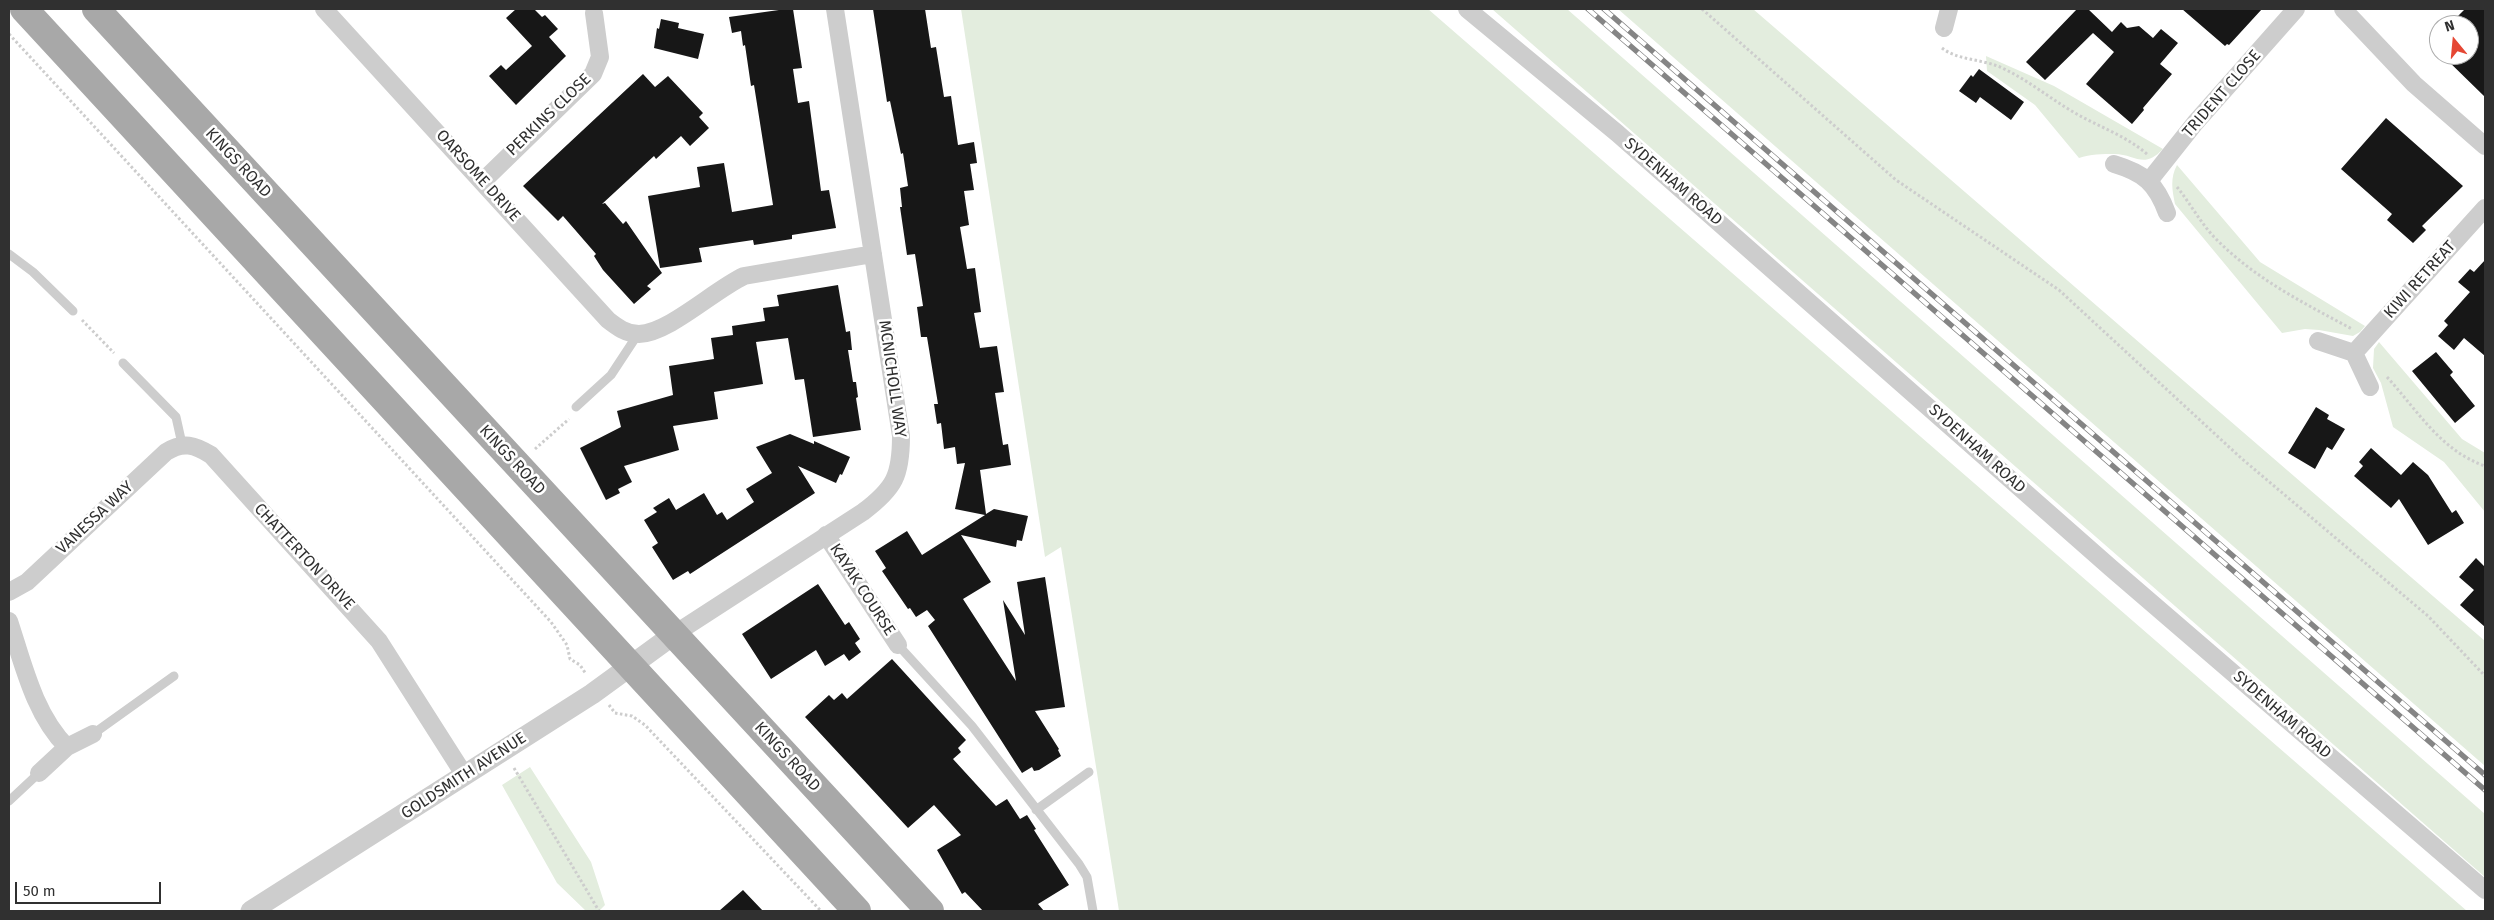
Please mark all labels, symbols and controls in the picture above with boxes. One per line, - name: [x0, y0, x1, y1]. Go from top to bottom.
- north arrow: [2429, 15, 2479, 65]
- text: N: [2443, 17, 2457, 36]
- street label: TRIDENT CLOSE: [2179, 46, 2265, 142]
- street label: PERKINS CLOSE: [503, 70, 595, 160]
- street label: KINGS ROAD: [201, 124, 275, 202]
- street label: OARSOME DRIVE: [432, 126, 524, 226]
- street label: SYDENHAM ROAD: [1620, 134, 1726, 230]
- street label: KIWI RETREAT: [2380, 237, 2460, 323]
- street label: MCNICHOLL WAY: [874, 319, 910, 439]
- street label: SYDENHAM ROAD: [1925, 400, 2029, 498]
- street label: KINGS ROAD: [475, 421, 549, 499]
- street label: VANESSA WAY: [53, 478, 137, 558]
- street label: CHATTERTON DRIVE: [250, 500, 358, 614]
- street label: KAYAK COURSE: [825, 540, 899, 640]
- street label: SYDENHAM ROAD: [2229, 667, 2335, 763]
- street label: KINGS ROAD: [750, 718, 824, 796]
- street label: GOLDSMITH AVENUE: [398, 728, 530, 824]
- scale bar: [18, 872, 164, 904]
- text: 50 m: [23, 882, 56, 900]

